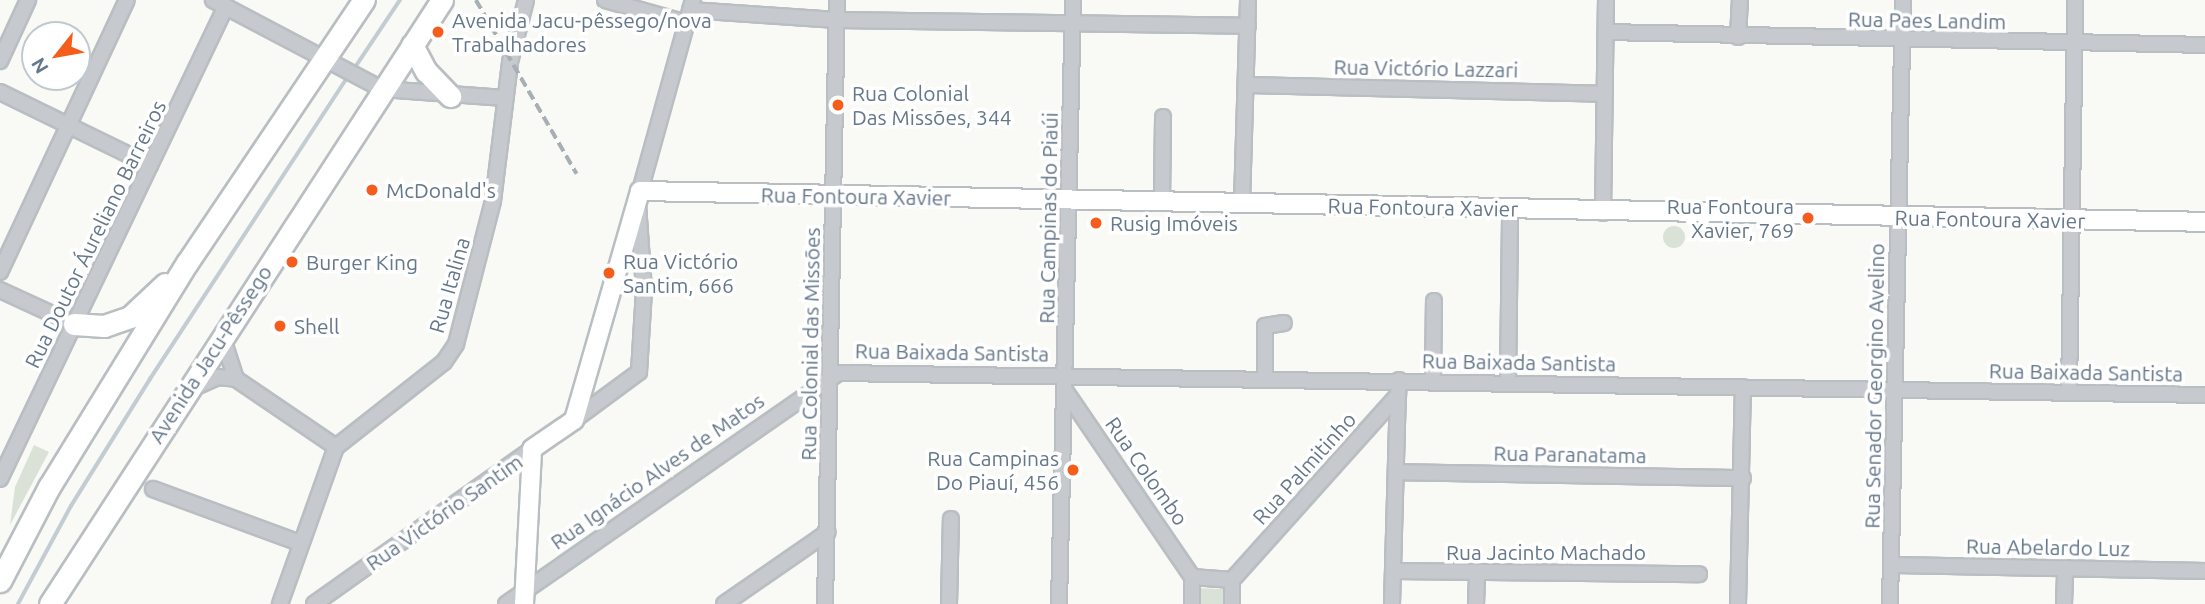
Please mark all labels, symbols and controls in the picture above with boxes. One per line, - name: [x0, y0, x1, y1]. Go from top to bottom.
- street label: Rua Paes Landim: [1848, 6, 2006, 34]
- place label: Avenida Jacu-pêssego/nova Trabalhadores: [452, 7, 712, 57]
- north arrow: [21, 21, 91, 91]
- marker: Avenida Jacu-pêssego/nova Trabalhadores: [430, 24, 446, 40]
- text: N: [27, 54, 53, 78]
- street label: Rua Victório Lazzari: [1333, 54, 1519, 82]
- place label: Rua Colonial Das Missões, 344: [852, 80, 1012, 130]
- street label: Rua Doutor Áureliano Barreiros: [19, 96, 171, 372]
- marker: Rua Colonial Das Missões, 344: [830, 97, 846, 113]
- street label: Rua Campinas do Piaúi: [1034, 112, 1062, 324]
- place label: McDonald's: [386, 177, 496, 203]
- marker: McDonald's: [364, 182, 380, 198]
- street label: Rua Fontoura Xavier: [761, 182, 951, 210]
- street label: Rua Fontoura Xavier: [1328, 193, 1518, 221]
- place label: Rua Fontoura Xavier, 769: [1667, 193, 1794, 243]
- street label: Rua Fontoura Xavier: [1895, 205, 2085, 233]
- place label: Rusig Imóveis: [1110, 210, 1238, 236]
- marker: Rua Fontoura Xavier, 769: [1800, 210, 1816, 226]
- marker: Rusig Imóveis: [1088, 215, 1104, 231]
- street label: Rua Colonial das Missões: [795, 227, 825, 461]
- street label: Rua Italina: [423, 234, 475, 336]
- street label: Rua Senador Georgino Avelino: [1859, 243, 1889, 529]
- place label: Rua Victório Santim, 666: [623, 248, 738, 298]
- place label: Burger King: [306, 249, 418, 275]
- marker: Burger King: [284, 254, 300, 270]
- street label: Avenida Jacu-Pêssego: [143, 260, 277, 448]
- marker: Rua Victório Santim, 666: [601, 265, 617, 281]
- place label: Shell: [294, 313, 340, 339]
- marker: Shell: [272, 318, 288, 334]
- street label: Rua Baixada Santista: [855, 338, 1049, 366]
- street label: Rua Baixada Santista: [1422, 348, 1616, 376]
- street label: Rua Baixada Santista: [1989, 358, 2183, 386]
- street label: Rua Ignácio Alves de Matos: [545, 388, 769, 554]
- street label: Rua Palmitinho: [1247, 407, 1361, 529]
- street label: Rua Colombo: [1100, 412, 1194, 530]
- street label: Rua Paranatama: [1493, 440, 1647, 468]
- place label: Rua Campinas Do Piauí, 456: [927, 445, 1059, 495]
- street label: Rua Victório Santim: [361, 448, 527, 576]
- marker: Rua Campinas Do Piauí, 456: [1065, 462, 1081, 478]
- street label: Rua Abelardo Luz: [1966, 533, 2130, 561]
- street label: Rua Jacinto Machado: [1446, 539, 1646, 565]

